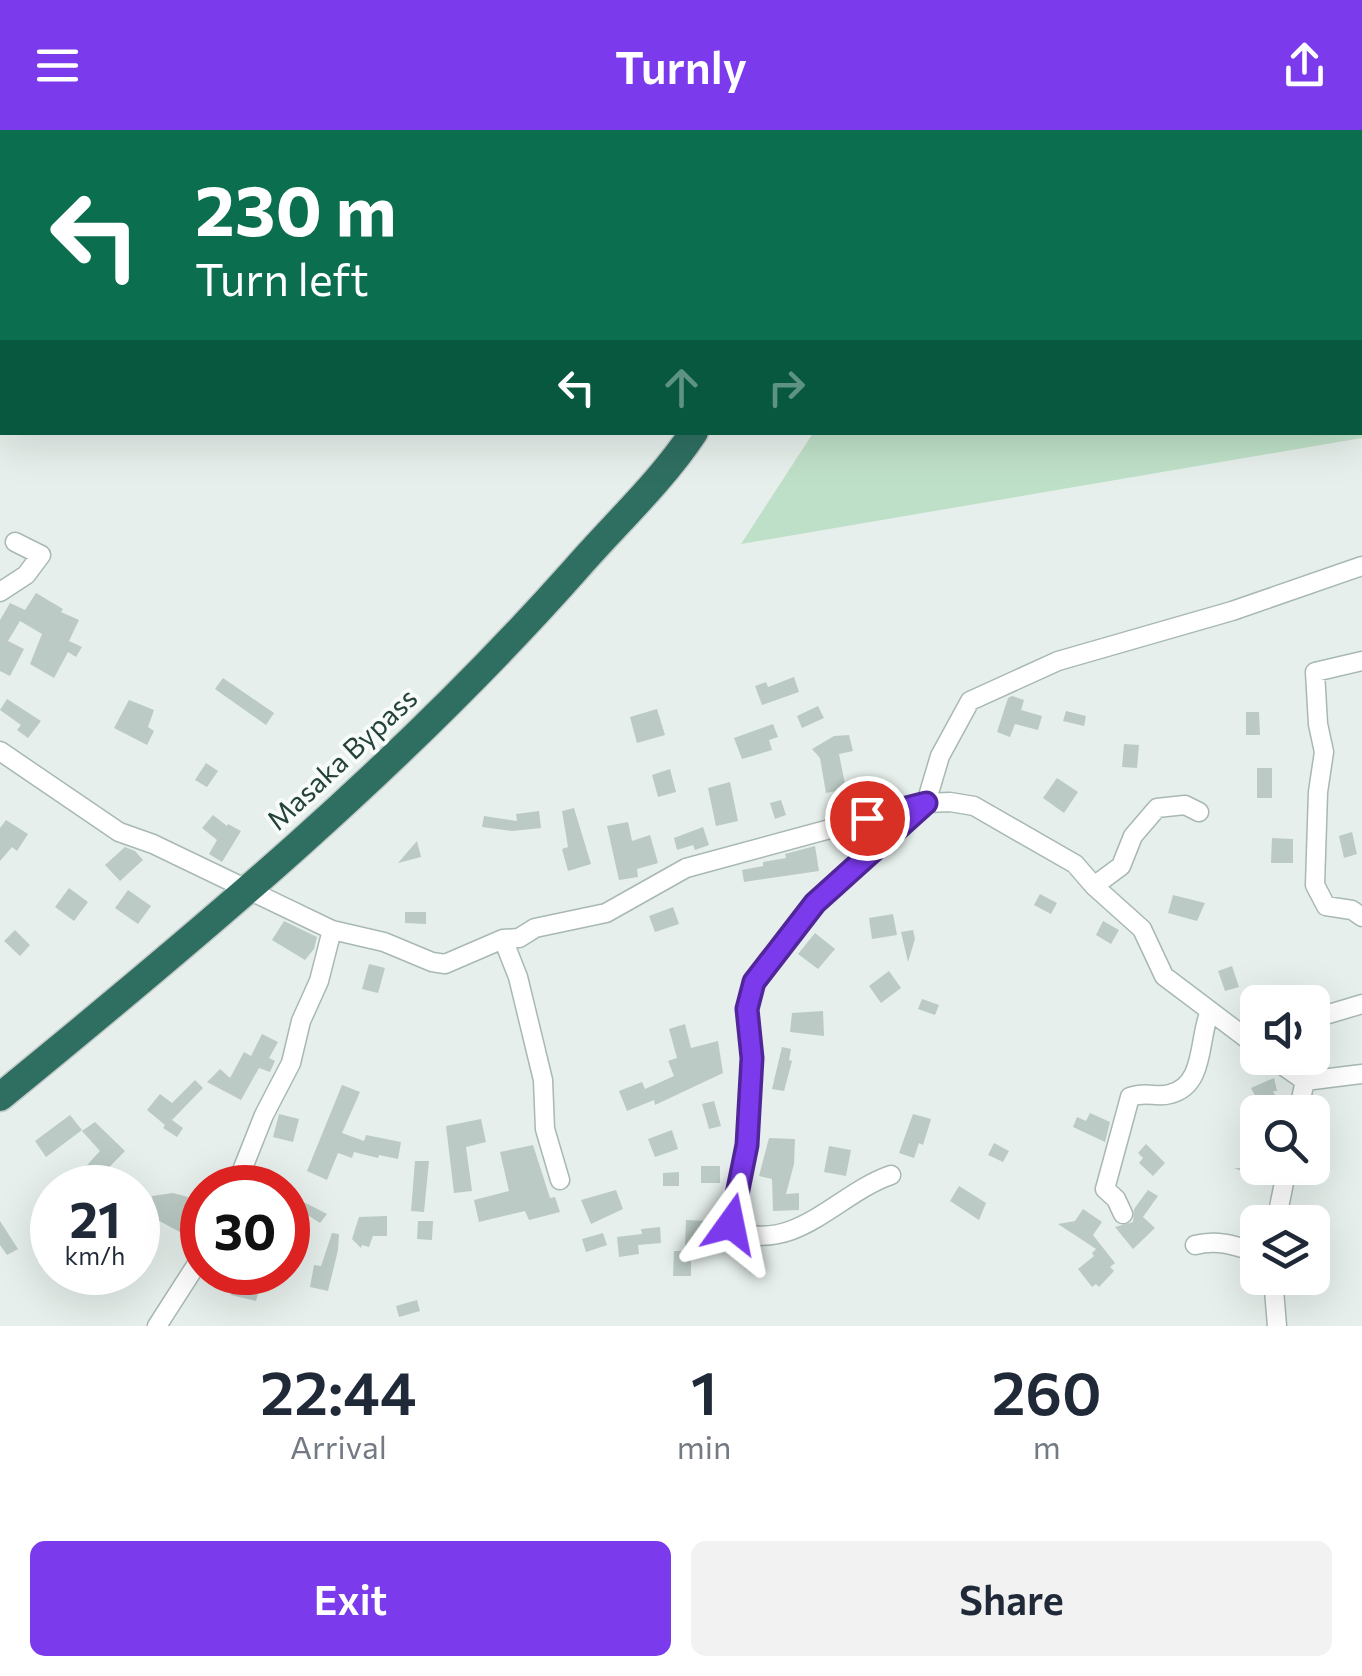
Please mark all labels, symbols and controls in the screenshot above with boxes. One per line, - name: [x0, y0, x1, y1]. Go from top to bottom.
- icon: menu: [30, 38, 85, 93]
- text: Turnly: [615, 38, 747, 93]
- icon: share: [1277, 38, 1332, 93]
- text: 230 m: [195, 165, 397, 250]
- icon: left: [30, 170, 160, 300]
- text: Turn left: [195, 250, 369, 305]
- icon: left: [549, 360, 604, 415]
- icon: ahead: [654, 360, 709, 415]
- icon: right: [759, 360, 814, 415]
- street label: Masaka Bypass: [259, 680, 423, 836]
- pin: [825, 776, 910, 861]
- icon: arrive: [840, 791, 895, 846]
- map controls: [1240, 985, 1330, 1295]
- button: sound: [1240, 985, 1330, 1075]
- button: search: [1240, 1095, 1330, 1185]
- speed limit sign: 30: [180, 1165, 310, 1295]
- position arrow: [679, 1172, 783, 1276]
- text: 21: [69, 1187, 121, 1248]
- button: layers: [1240, 1205, 1330, 1295]
- text: km/h: [65, 1240, 125, 1270]
- text: 22:44: [260, 1354, 416, 1427]
- text: 1: [691, 1354, 717, 1427]
- text: 260: [992, 1354, 1102, 1427]
- text: Arrival: [290, 1426, 387, 1466]
- text: min: [677, 1426, 731, 1466]
- text: m: [1033, 1426, 1061, 1466]
- button: Exit: [30, 1541, 671, 1656]
- button: Share: [691, 1541, 1332, 1656]

